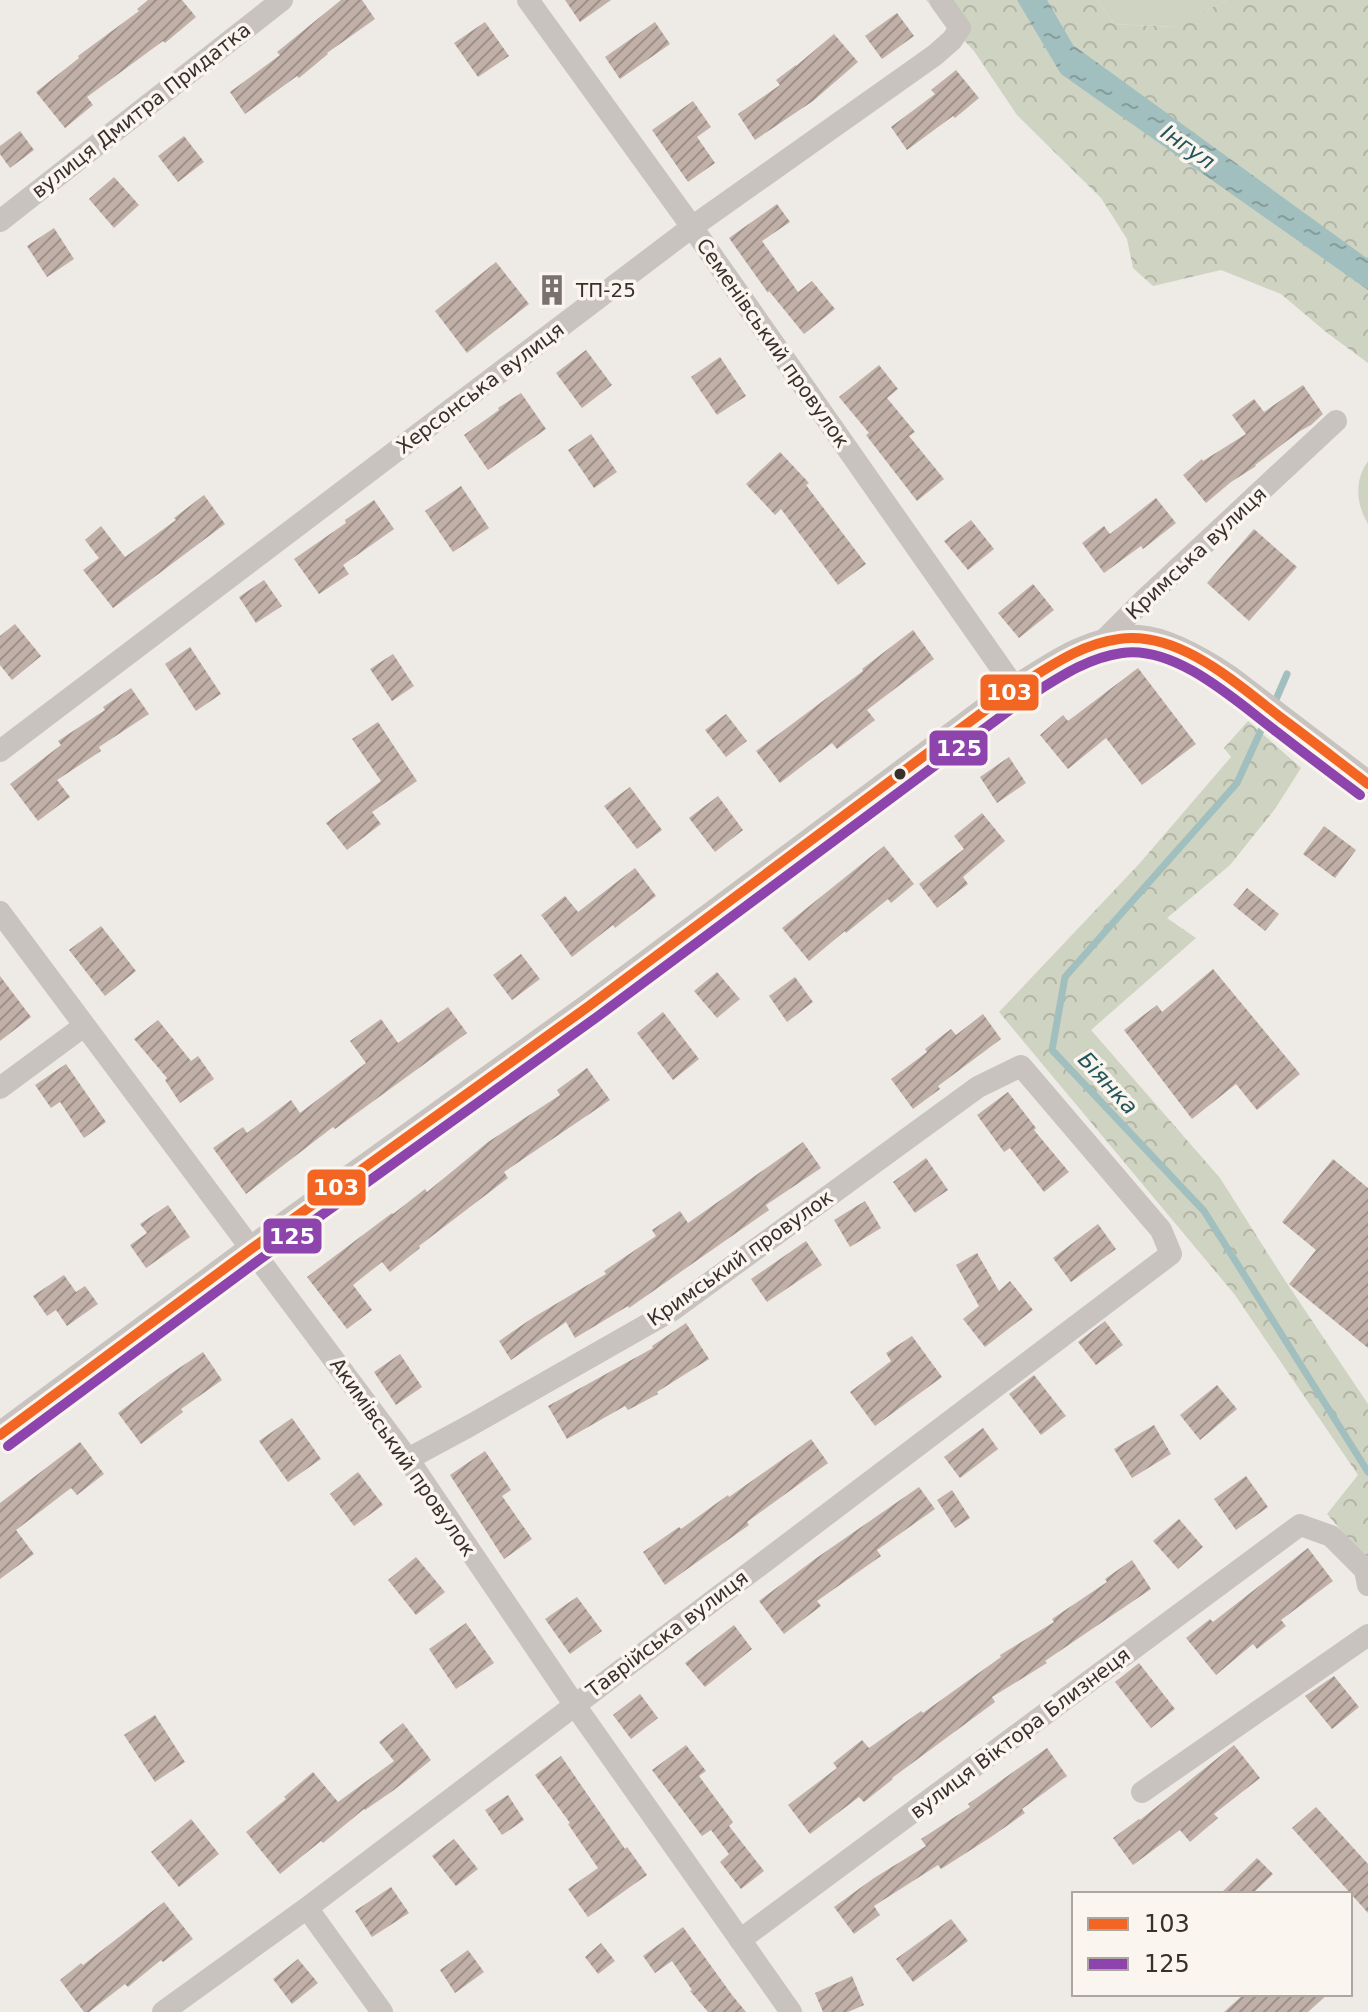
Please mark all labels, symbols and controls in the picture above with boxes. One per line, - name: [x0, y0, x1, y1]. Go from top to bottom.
- street label: вулиця Дмитра Придатка: [27, 17, 255, 203]
- water label: Інгул: [1156, 120, 1220, 174]
- street label: Семенівський провулок: [691, 234, 855, 452]
- building icon: ТП-25: [535, 273, 569, 307]
- place label: ТП-25: [575, 278, 636, 302]
- street label: Херсонська вулиця: [391, 317, 569, 459]
- street label: Кримська вулиця: [1121, 482, 1271, 624]
- line badge: 103: [979, 673, 1040, 712]
- text: 103: [986, 680, 1032, 705]
- line badge: 125: [928, 729, 989, 767]
- text: 125: [936, 736, 982, 761]
- unlabelled marker: [892, 766, 908, 782]
- water label: Біянка: [1073, 1047, 1143, 1119]
- line badge: 103: [306, 1168, 367, 1207]
- text: 103: [313, 1175, 359, 1200]
- street label: Кримський провулок: [643, 1185, 837, 1331]
- line badge: 125: [262, 1217, 323, 1255]
- text: 125: [269, 1224, 315, 1249]
- street label: Акимівський провулок: [325, 1353, 481, 1561]
- street label: Таврійська вулиця: [581, 1565, 753, 1703]
- street label: вулиця Віктора Близнеця: [905, 1642, 1135, 1824]
- legend: [1072, 1892, 1352, 1996]
- text: 103: [1144, 1910, 1190, 1938]
- text: 125: [1144, 1950, 1190, 1978]

